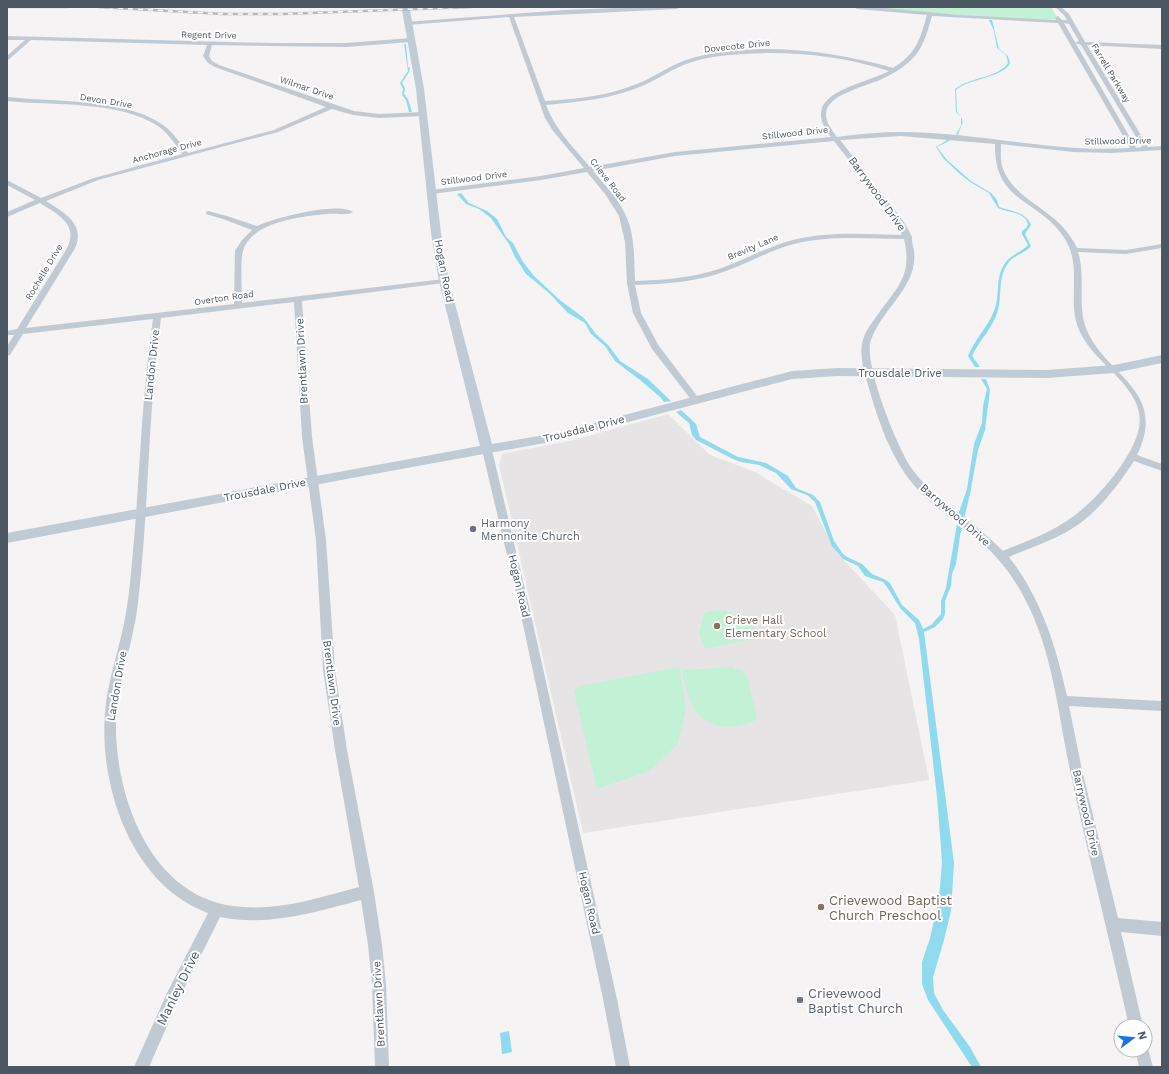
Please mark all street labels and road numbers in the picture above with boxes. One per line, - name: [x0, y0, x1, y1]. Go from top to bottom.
- street label: Regent Drive: [181, 30, 237, 40]
- street label: Dovecote Drive: [703, 38, 771, 54]
- street label: Farrell Parkway: [1089, 42, 1133, 105]
- street label: Wilmar Drive: [279, 74, 335, 102]
- street label: Devon Drive: [79, 92, 133, 110]
- street label: Stillwood Drive: [761, 125, 829, 141]
- street label: Stillwood Drive: [1085, 135, 1151, 147]
- street label: Anchorage Drive: [131, 137, 203, 165]
- street label: Barrywood Drive: [846, 154, 908, 234]
- street label: Crieve Road: [588, 156, 628, 204]
- street label: Stillwood Drive: [440, 169, 508, 187]
- street label: Brevity Lane: [726, 232, 780, 262]
- street label: Hogan Road: [432, 238, 456, 304]
- street label: Rochelle Drive: [23, 242, 65, 302]
- street label: Overton Road: [194, 289, 254, 307]
- street label: Brentlawn Drive: [293, 318, 311, 404]
- street label: Landon Drive: [142, 329, 162, 401]
- street label: Trousdale Drive: [858, 367, 942, 380]
- street label: Trousdale Drive: [542, 413, 626, 445]
- street label: Trousdale Drive: [223, 476, 307, 504]
- street label: Barrywood Drive: [917, 481, 993, 549]
- street label: Hogan Road: [505, 553, 533, 619]
- street label: Brentlawn Drive: [320, 640, 344, 726]
- street label: Landon Drive: [104, 650, 130, 722]
- street label: Barrywood Drive: [1070, 769, 1102, 857]
- street label: Hogan Road: [575, 870, 603, 936]
- street label: Manley Drive: [154, 948, 202, 1028]
- street label: Brentlawn Drive: [370, 961, 388, 1047]

